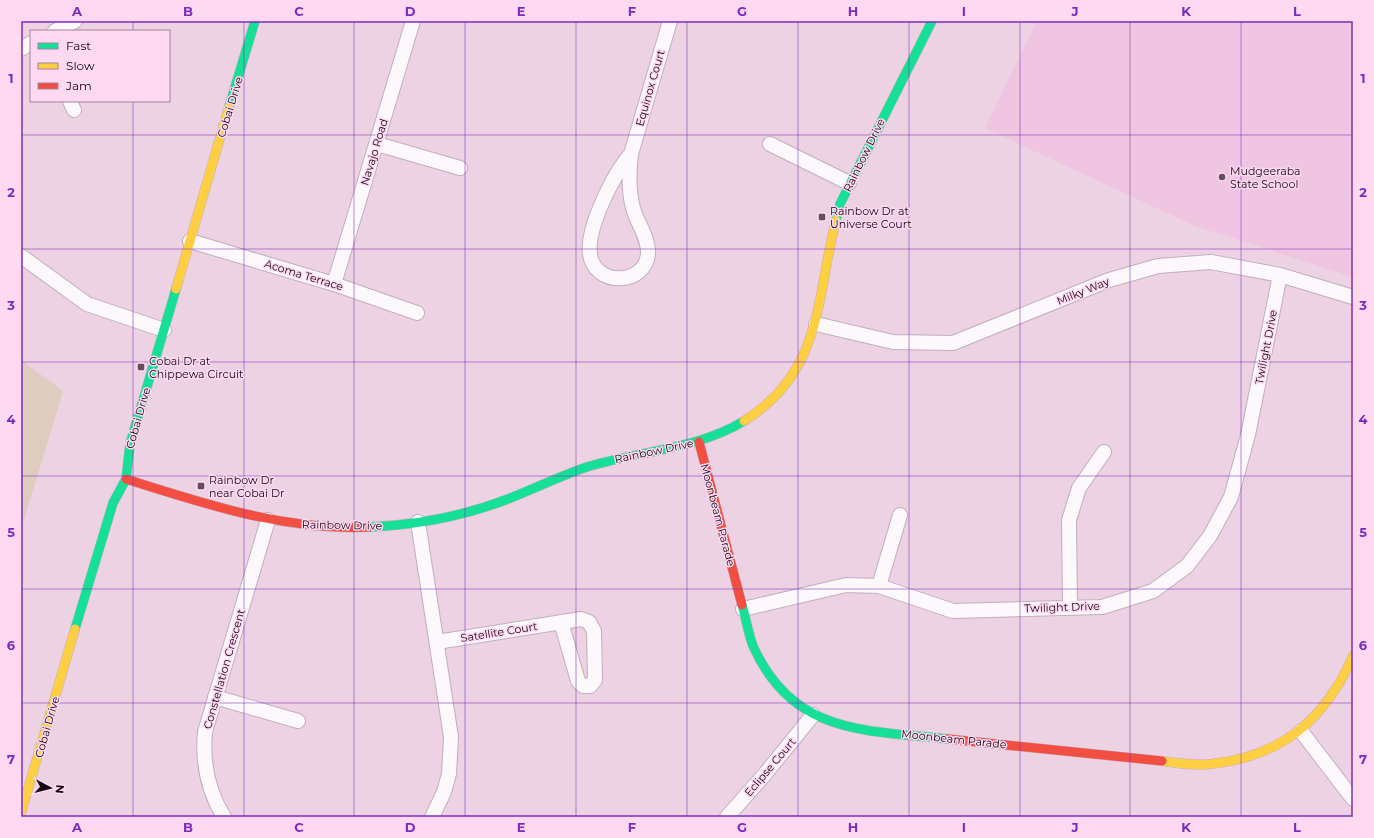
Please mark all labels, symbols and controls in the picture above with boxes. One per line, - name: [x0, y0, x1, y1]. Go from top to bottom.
- text: A: [71, 3, 83, 19]
- text: B: [183, 3, 193, 19]
- text: C: [294, 3, 304, 19]
- text: D: [405, 3, 416, 19]
- text: E: [517, 3, 526, 19]
- text: F: [628, 3, 636, 19]
- text: G: [737, 3, 747, 19]
- text: H: [848, 3, 858, 19]
- text: I: [962, 3, 966, 19]
- text: J: [1070, 3, 1079, 19]
- text: K: [1181, 3, 1191, 19]
- text: L: [1293, 3, 1301, 19]
- legend: [30, 30, 170, 102]
- text: Fast: [66, 38, 91, 53]
- street label: Equinox Court: [632, 48, 668, 128]
- text: Slow: [66, 58, 95, 73]
- text: 1: [8, 70, 14, 86]
- text: 1: [1360, 70, 1366, 86]
- street label: Cobai Drive: [214, 74, 246, 139]
- text: Jam: [65, 78, 92, 93]
- street label: Rainbow Drive: [840, 116, 888, 194]
- street label: Navajo Road: [357, 117, 391, 187]
- place label: Mudgeeraba State School: [1230, 164, 1301, 191]
- marker: Mudgeeraba State School: [1217, 172, 1227, 182]
- text: 2: [7, 184, 15, 200]
- text: 2: [1359, 184, 1367, 200]
- place label: Rainbow Dr at Universe Court: [830, 204, 912, 231]
- marker: Rainbow Dr at Universe Court: [817, 212, 827, 222]
- street label: Acoma Terrace: [263, 256, 345, 294]
- street label: Milky Way: [1055, 274, 1111, 308]
- text: 3: [6, 297, 15, 313]
- text: 3: [1358, 297, 1367, 313]
- street label: Twilight Drive: [1252, 308, 1280, 385]
- place label: Cobai Dr at Chippewa Circuit: [149, 354, 244, 381]
- marker: Cobai Dr at Chippewa Circuit: [136, 362, 146, 372]
- street label: Cobai Drive: [123, 385, 154, 450]
- text: 4: [7, 411, 16, 427]
- text: 4: [1359, 411, 1368, 427]
- street label: Rainbow Drive: [613, 436, 695, 466]
- street label: Moonbeam Parade: [698, 462, 739, 568]
- place label: Rainbow Dr near Cobai Dr: [209, 473, 284, 500]
- marker: Rainbow Dr near Cobai Dr: [196, 481, 206, 491]
- street label: Rainbow Drive: [302, 517, 383, 533]
- text: 5: [7, 524, 15, 540]
- text: 5: [1359, 524, 1367, 540]
- street label: Twilight Drive: [1024, 599, 1100, 615]
- street label: Constellation Crescent: [200, 607, 248, 730]
- street label: Satellite Court: [460, 619, 539, 645]
- text: 6: [7, 637, 16, 653]
- text: 6: [1359, 637, 1368, 653]
- street label: Cobai Drive: [32, 694, 63, 759]
- street label: Moonbeam Parade: [901, 727, 1008, 752]
- street label: Eclipse Court: [741, 734, 799, 799]
- text: 7: [7, 751, 15, 767]
- text: 7: [1359, 751, 1367, 767]
- north arrow: [30, 768, 70, 808]
- text: N: [52, 784, 67, 794]
- text: A: [71, 819, 83, 835]
- text: B: [183, 819, 193, 835]
- text: C: [294, 819, 304, 835]
- text: D: [405, 819, 416, 835]
- text: E: [517, 819, 526, 835]
- text: F: [628, 819, 636, 835]
- text: G: [737, 819, 747, 835]
- text: H: [848, 819, 858, 835]
- text: I: [962, 819, 966, 835]
- text: J: [1070, 819, 1079, 835]
- text: K: [1181, 819, 1191, 835]
- text: L: [1293, 819, 1301, 835]

